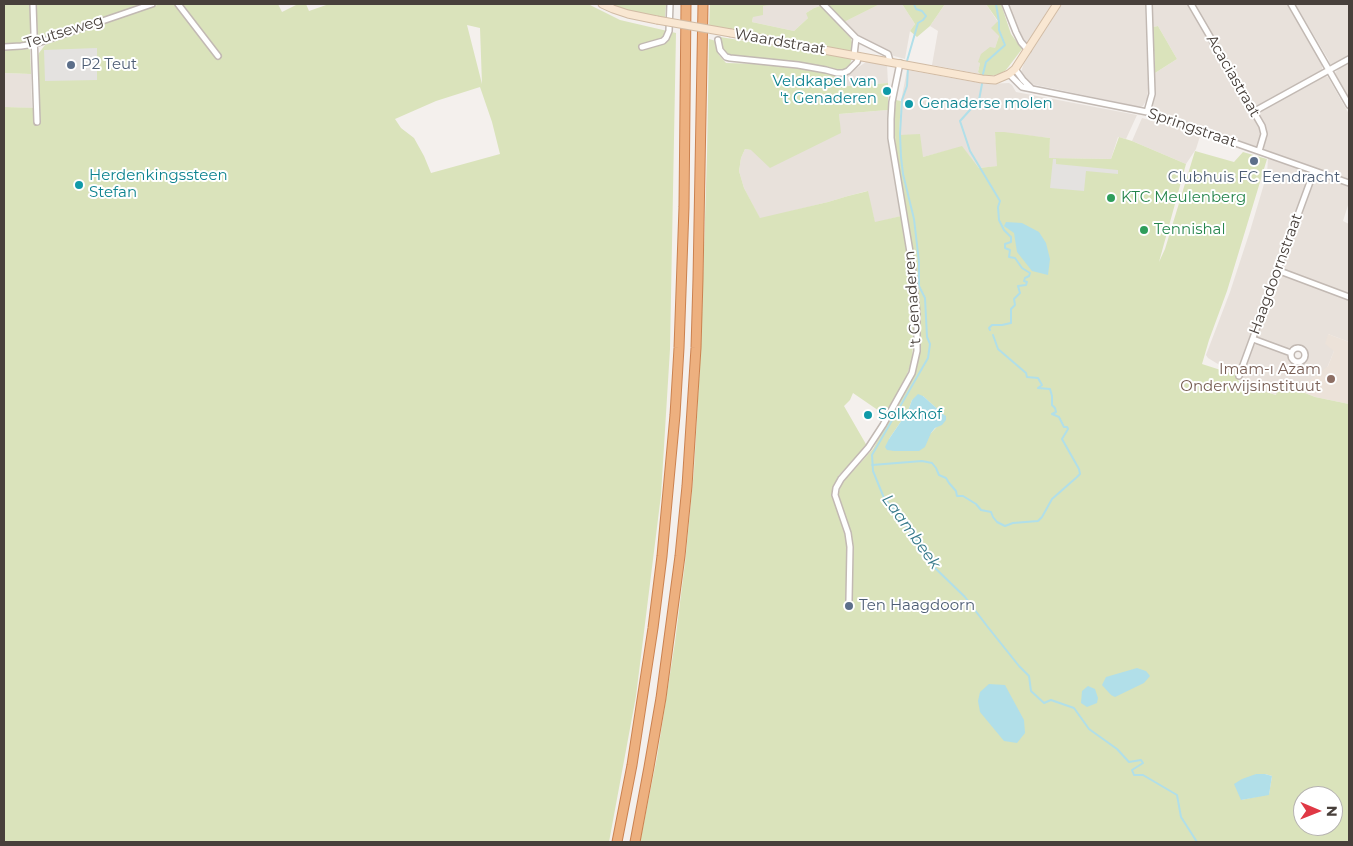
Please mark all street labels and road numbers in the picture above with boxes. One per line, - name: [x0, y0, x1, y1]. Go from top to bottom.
- street label: Teutseweg: [22, 11, 106, 53]
- street label: Waardstraat: [733, 25, 827, 59]
- street label: Acaciastraat: [1202, 32, 1264, 120]
- street label: Springstraat: [1145, 104, 1239, 152]
- street label: Haagdoornstraat: [1246, 211, 1306, 337]
- street label: 't Genaderen: [901, 250, 925, 348]

